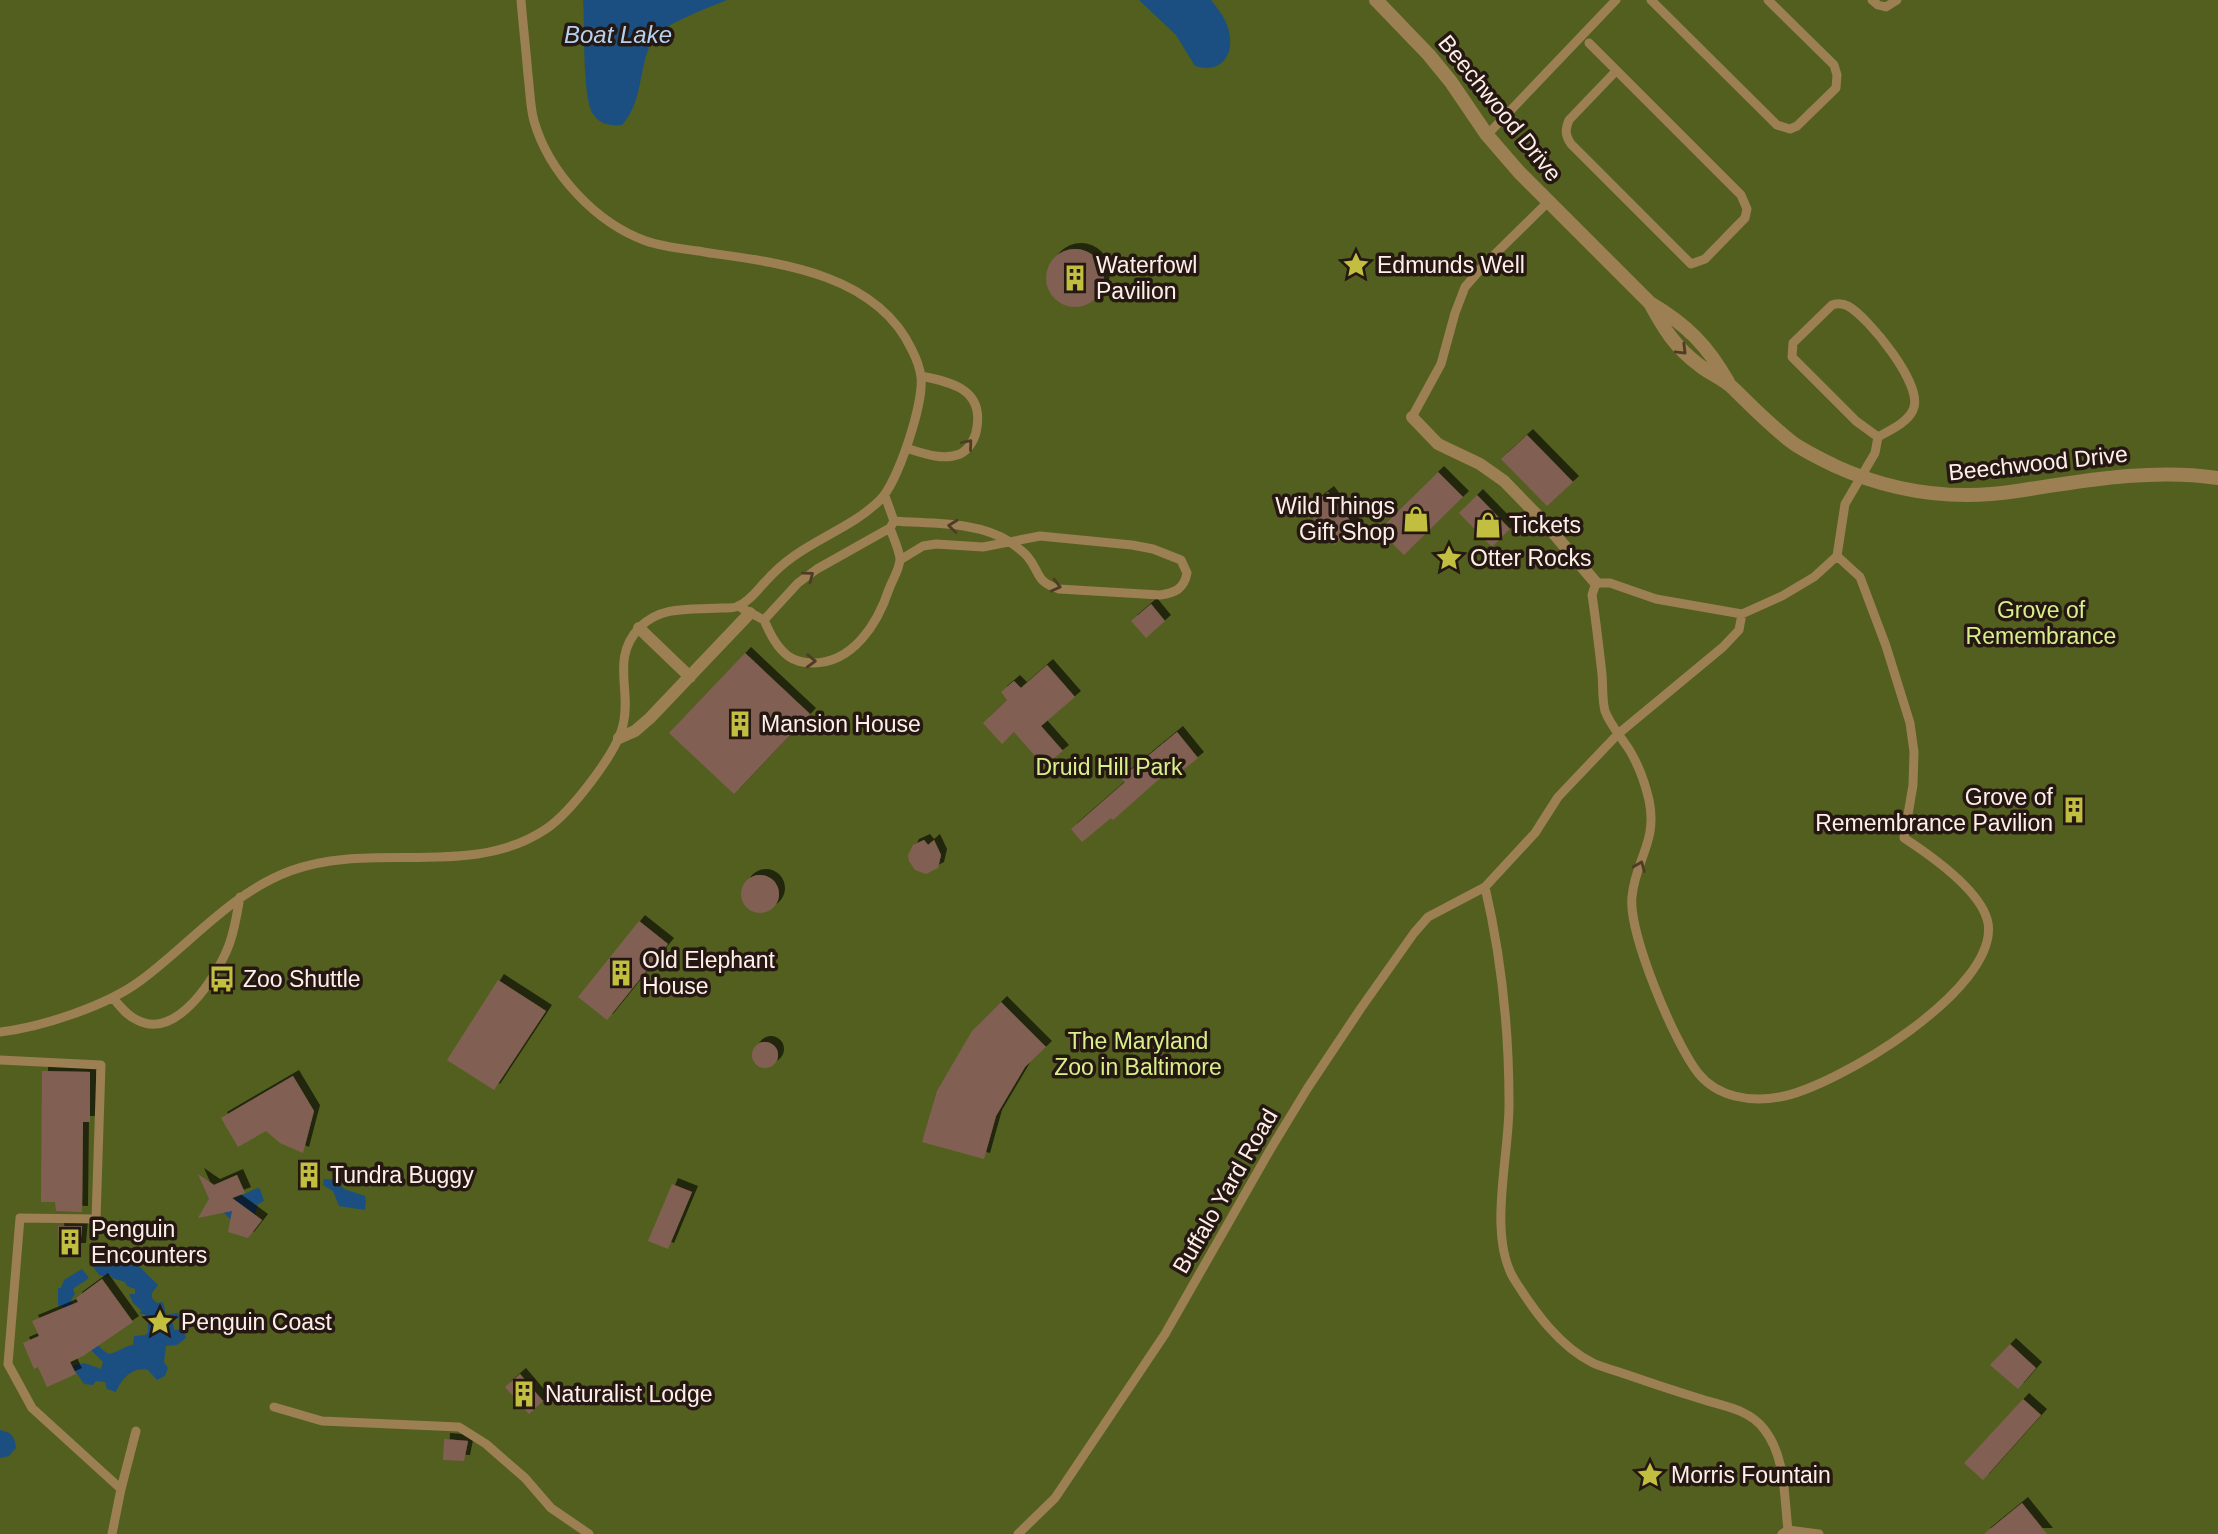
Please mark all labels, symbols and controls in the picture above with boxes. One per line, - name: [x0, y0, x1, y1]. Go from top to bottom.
- water label: Boat Lake: [564, 21, 672, 48]
- street label: Beechwood Drive: [1433, 30, 1567, 186]
- place icon: Edmunds Well: [1341, 250, 1371, 280]
- place label: Waterfowl Pavilion: [1096, 252, 1197, 304]
- place label: Edmunds Well: [1377, 252, 1525, 278]
- building icon: Waterfowl Pavilion: [1060, 263, 1090, 293]
- one-way arrow: [1674, 341, 1687, 354]
- one-way arrow: [960, 439, 972, 452]
- street label: Beechwood Drive: [1947, 441, 2129, 485]
- place label: Wild Things Gift Shop: [1275, 493, 1395, 545]
- shop icon: Wild Things Gift Shop: [1401, 504, 1431, 534]
- shop icon: Tickets: [1473, 510, 1503, 540]
- place label: Tickets: [1509, 512, 1581, 538]
- one-way arrow: [947, 519, 958, 534]
- place icon: Otter Rocks: [1434, 543, 1464, 573]
- place label: Otter Rocks: [1470, 545, 1591, 571]
- one-way arrow: [801, 571, 813, 584]
- one-way arrow: [1050, 578, 1062, 592]
- park label: Grove of Remembrance: [1966, 597, 2116, 649]
- one-way arrow: [806, 654, 817, 669]
- building icon: Mansion House: [725, 709, 755, 739]
- place label: Mansion House: [761, 711, 921, 737]
- park label: Druid Hill Park: [1036, 754, 1183, 780]
- place label: Grove of Remembrance Pavilion: [1815, 784, 2054, 836]
- building icon: Grove of Remembrance Pavilion: [2059, 795, 2089, 825]
- one-way arrow: [1631, 861, 1645, 873]
- place label: Old Elephant House: [642, 947, 776, 999]
- building icon: Old Elephant House: [606, 958, 636, 988]
- bus stop icon: Zoo Shuttle: [207, 964, 237, 994]
- place label: Zoo Shuttle: [243, 966, 361, 992]
- park label: The Maryland Zoo in Baltimore: [1054, 1028, 1222, 1080]
- street label: Buffalo Yard Road: [1167, 1104, 1283, 1278]
- building icon: Tundra Buggy: [294, 1160, 324, 1190]
- place label: Tundra Buggy: [330, 1162, 474, 1188]
- place label: Penguin Encounters: [91, 1216, 207, 1268]
- building icon: Penguin Encounters: [55, 1227, 85, 1257]
- place icon: Penguin Coast: [145, 1307, 175, 1337]
- place label: Penguin Coast: [181, 1309, 332, 1335]
- building icon: Naturalist Lodge: [509, 1379, 539, 1409]
- place label: Naturalist Lodge: [545, 1381, 713, 1407]
- place icon: Morris Fountain: [1635, 1460, 1665, 1490]
- place label: Morris Fountain: [1671, 1462, 1831, 1488]

